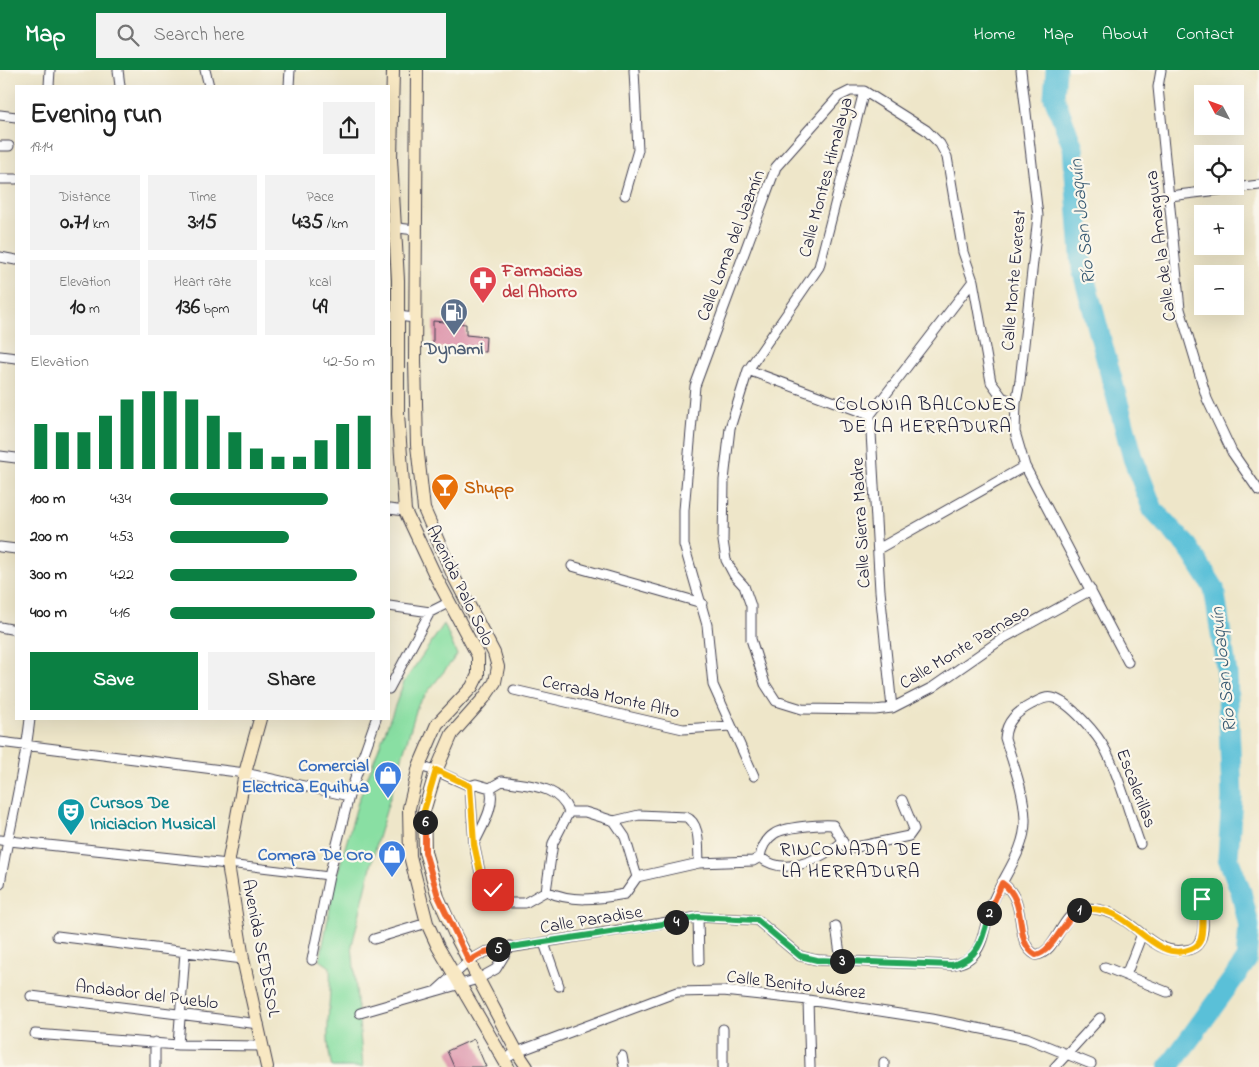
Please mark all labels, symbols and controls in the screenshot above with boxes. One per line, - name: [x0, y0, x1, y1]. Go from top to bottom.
- search box: [96, 13, 446, 58]
- text: Map: [25, 18, 66, 53]
- icon: search: [114, 21, 142, 49]
- text: Search here: [154, 22, 245, 49]
- text: Home: [974, 22, 1015, 48]
- text: Map: [1043, 22, 1074, 48]
- text: About: [1102, 22, 1148, 48]
- text: Contact: [1176, 22, 1234, 48]
- north arrow: [1194, 85, 1244, 135]
- map controls: [1194, 85, 1244, 315]
- street label: Calle Montes Himalaya: [793, 94, 861, 261]
- text: Evening run: [30, 95, 162, 136]
- button: share: [323, 102, 375, 154]
- text: 19:14: [30, 135, 53, 159]
- button: locate: [1194, 145, 1244, 195]
- water label: Río San Joaquín: [1063, 157, 1104, 286]
- street label: Calle Loma del Jazmín: [691, 166, 773, 325]
- street label: Calle de la Amargura: [1140, 169, 1185, 323]
- text: Distance: [59, 187, 111, 208]
- text: Time: [189, 187, 216, 208]
- text: Pace: [306, 187, 334, 208]
- button: +: [1194, 205, 1244, 255]
- text: 0.71: [60, 208, 89, 238]
- text: 3:15: [188, 208, 217, 238]
- text: 4:35: [292, 208, 323, 238]
- street label: Calle Monte Everest: [996, 209, 1034, 352]
- text: km: [89, 214, 109, 235]
- text: /km: [323, 214, 348, 235]
- place label: Farmacias del Ahorro: [501, 259, 583, 306]
- pharmacy icon: Farmacias del Ahorro: [468, 265, 498, 304]
- button: −: [1194, 265, 1244, 315]
- text: Elevation: [59, 272, 111, 293]
- text: Heart rate: [174, 272, 231, 293]
- text: kcal: [309, 272, 331, 293]
- text: 10: [70, 293, 86, 323]
- text: 136: [176, 293, 200, 323]
- text: 49: [313, 293, 328, 323]
- fuel station icon: Dynami: [439, 297, 469, 336]
- text: m: [86, 299, 100, 320]
- text: bpm: [200, 299, 229, 320]
- place label: Dynami: [423, 337, 484, 364]
- text: Elevation: [30, 350, 89, 374]
- text: 42–50 m: [323, 350, 375, 374]
- district label: COLONIA BALCONES DE LA HERRADURA: [835, 392, 1017, 441]
- street label: Calle Sierra Madre: [846, 456, 878, 589]
- bar icon: Shupp: [430, 472, 460, 511]
- place label: Shupp: [464, 476, 514, 502]
- text: 100 m: [30, 487, 65, 511]
- text: 4:34: [110, 487, 131, 511]
- street label: Avenida Palo Solo: [419, 521, 500, 651]
- text: 200 m: [30, 525, 68, 549]
- text: 4:53: [110, 525, 134, 549]
- text: 300 m: [30, 563, 67, 587]
- text: 4:22: [110, 563, 134, 587]
- street label: Calle Monte Parnaso: [895, 599, 1035, 697]
- text: 400 m: [30, 601, 67, 625]
- text: 4:16: [110, 601, 130, 625]
- water label: Río San Joaquín: [1204, 605, 1245, 734]
- button: Save: [30, 652, 198, 710]
- button: Share: [208, 652, 375, 710]
- street label: Cerrada Monte Alto: [539, 669, 682, 726]
- street label: Escalerillas: [1108, 745, 1162, 832]
- place label: Comercial Electrica Equihua: [242, 754, 369, 801]
- shop icon: Comercial Electrica Equihua: [373, 760, 403, 799]
- place label: Cursos De Iniciacion Musical: [90, 791, 216, 838]
- theatre icon: Cursos De Iniciacion Musical: [56, 797, 86, 836]
- pin: 6: [412, 810, 438, 834]
- text: 6: [422, 812, 429, 833]
- district label: RINCONADA DE LA HERRADURA: [780, 837, 922, 886]
- shop icon: Compra De Oro: [377, 839, 407, 878]
- place label: Compra De Oro: [258, 843, 373, 869]
- pin: [472, 869, 514, 911]
- icon: check: [479, 876, 507, 904]
- street label: Avenida SEDESOL: [234, 877, 286, 1020]
- pin: [1181, 878, 1223, 920]
- icon: arrive: [1188, 885, 1216, 913]
- pin: 1: [1066, 898, 1092, 922]
- street label: Calle Paradise: [538, 900, 645, 942]
- pin: 2: [976, 900, 1002, 926]
- text: 1: [1077, 900, 1082, 921]
- text: 2: [986, 903, 993, 924]
- pin: 4: [664, 910, 688, 934]
- text: 4: [674, 912, 679, 933]
- pin: 5: [486, 936, 510, 962]
- text: 5: [494, 939, 503, 960]
- pin: 3: [830, 948, 854, 974]
- text: 3: [840, 951, 845, 972]
- street label: Calle Benito Juárez: [725, 965, 867, 1007]
- street label: Andador del Pueblo: [74, 974, 220, 1018]

